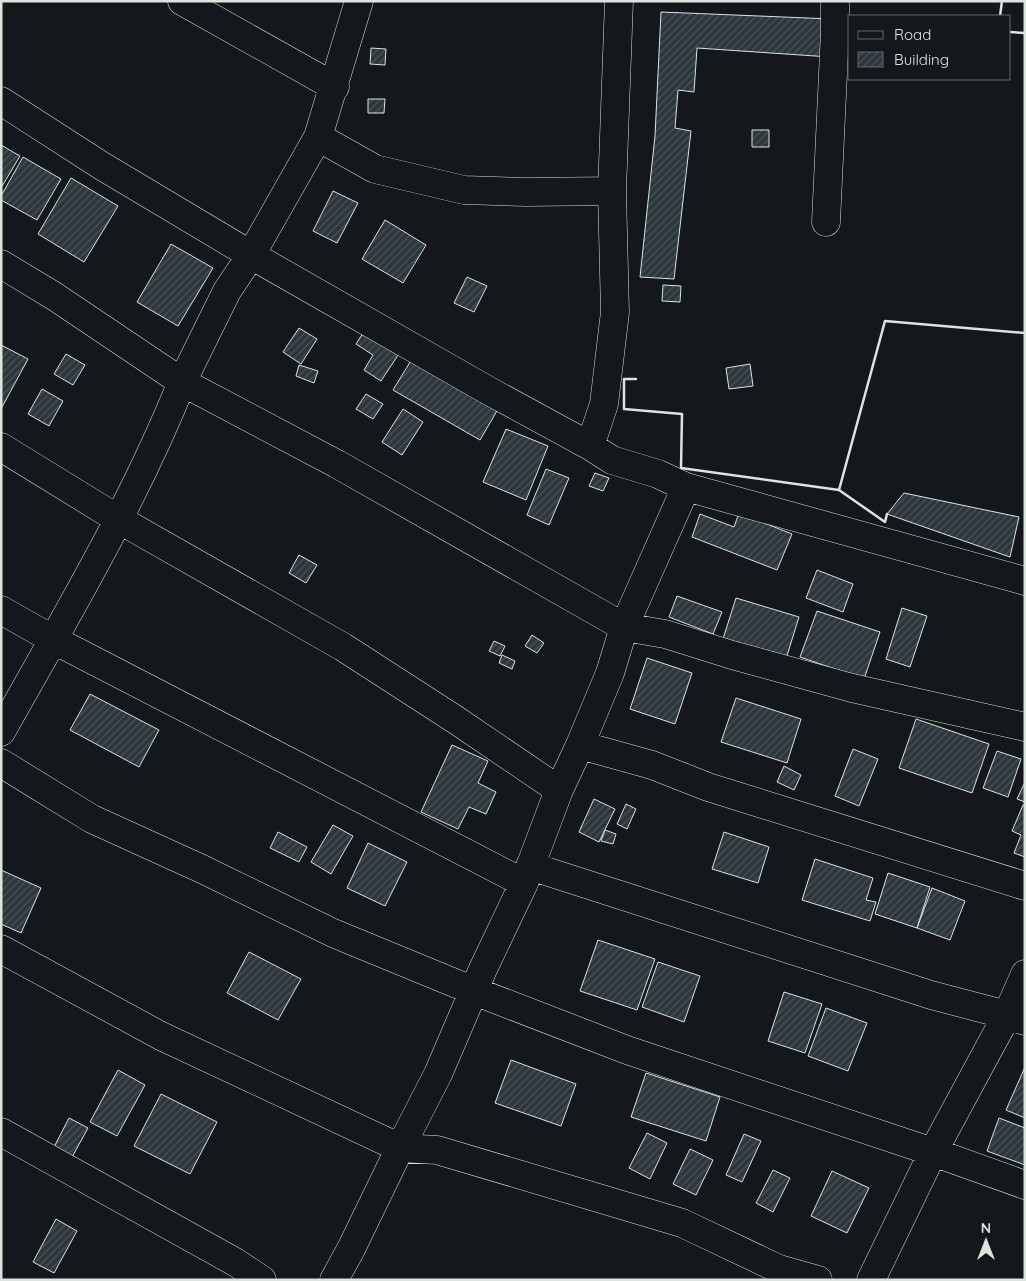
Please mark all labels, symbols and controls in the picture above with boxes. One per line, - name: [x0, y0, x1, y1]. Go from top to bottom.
- legend: [848, 15, 1011, 80]
- text: Road: [894, 25, 931, 44]
- text: Building: [894, 50, 949, 69]
- north arrow: [961, 1216, 1011, 1266]
- text: N: [981, 1219, 991, 1237]

